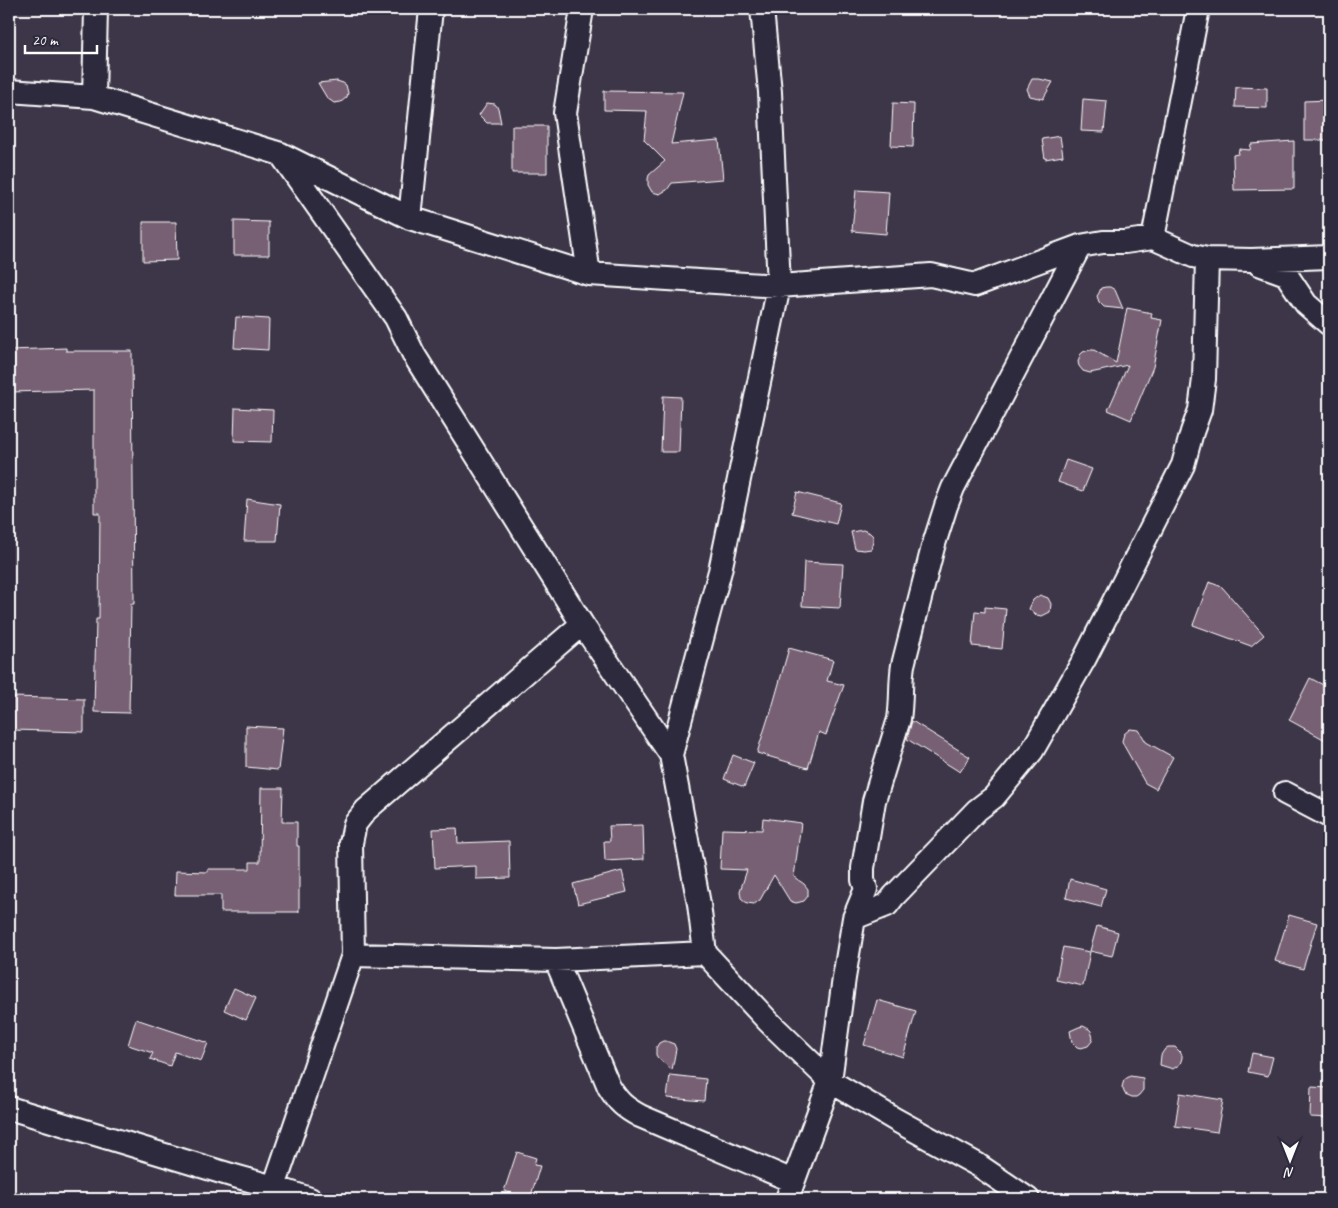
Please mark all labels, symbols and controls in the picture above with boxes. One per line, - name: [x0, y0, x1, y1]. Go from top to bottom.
- scale bar: [25, 22, 98, 54]
- text: 20 m: [32, 31, 59, 50]
- north arrow: [1266, 1136, 1316, 1186]
- text: N: [1283, 1164, 1294, 1181]

